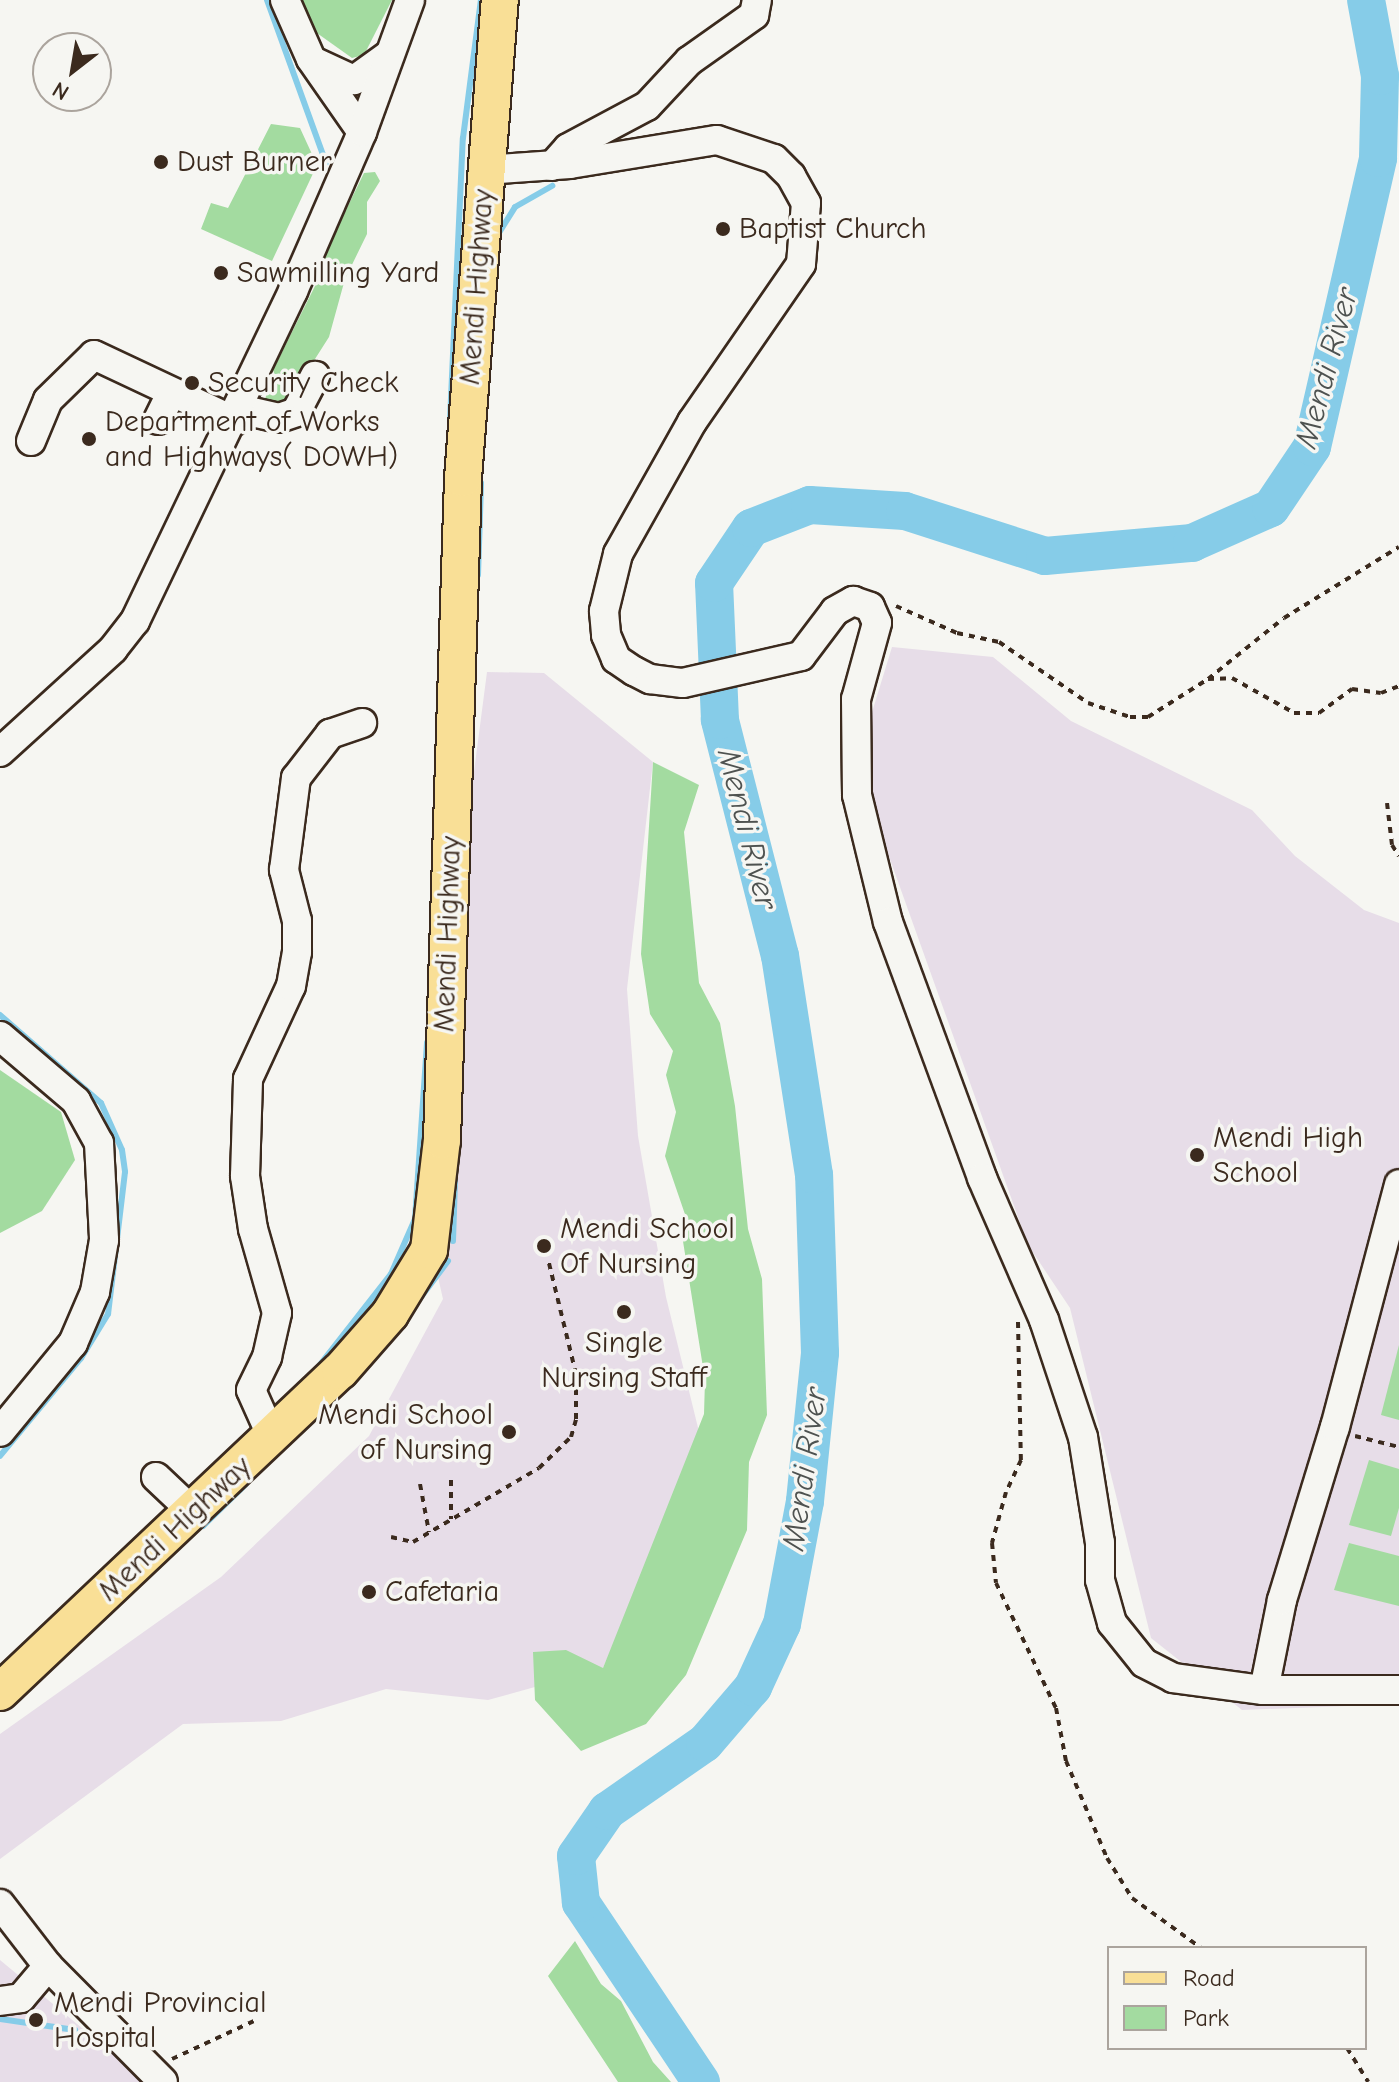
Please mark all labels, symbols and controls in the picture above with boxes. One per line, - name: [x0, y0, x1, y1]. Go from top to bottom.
- north arrow: [32, 32, 112, 112]
- text: N: [48, 76, 74, 106]
- place label: Dust Burner: [177, 144, 332, 180]
- marker: Dust Burner: [152, 153, 170, 171]
- street label: Mendi Highway: [452, 188, 502, 386]
- place label: Baptist Church: [739, 211, 927, 247]
- marker: Baptist Church: [714, 220, 732, 238]
- place label: Sawmilling Yard: [237, 255, 439, 291]
- marker: Sawmilling Yard: [212, 264, 230, 282]
- water label: Mendi River: [1287, 284, 1367, 452]
- place label: Security Check: [208, 365, 399, 401]
- marker: Security Check: [183, 374, 201, 392]
- place label: Department of Works and Highways( DOWH): [105, 404, 398, 474]
- marker: Department of Works and Highways( DOWH): [80, 430, 98, 448]
- water label: Mendi River: [709, 745, 785, 913]
- street label: Mendi Highway: [427, 835, 469, 1033]
- place label: Mendi High School: [1213, 1120, 1363, 1190]
- marker: Mendi High School: [1188, 1146, 1206, 1164]
- place label: Mendi School Of Nursing: [560, 1211, 735, 1282]
- marker: Mendi School Of Nursing: [535, 1237, 553, 1255]
- marker: Single Nursing Staff: [615, 1303, 633, 1321]
- place label: Single Nursing Staff: [541, 1325, 707, 1396]
- water label: Mendi River: [775, 1385, 835, 1553]
- place label: Mendi School of Nursing: [318, 1397, 493, 1468]
- marker: Mendi School of Nursing: [500, 1423, 518, 1441]
- street label: Mendi Highway: [91, 1449, 259, 1609]
- place label: Cafetaria: [385, 1574, 499, 1610]
- marker: Cafetaria: [360, 1583, 378, 1601]
- legend: [1107, 1946, 1367, 2050]
- text: Road: [1183, 1964, 1235, 1992]
- place label: Mendi Provincial Hospital: [54, 1985, 266, 2056]
- text: Park: [1183, 2004, 1229, 2032]
- marker: Mendi Provincial Hospital: [25, 2009, 47, 2031]

